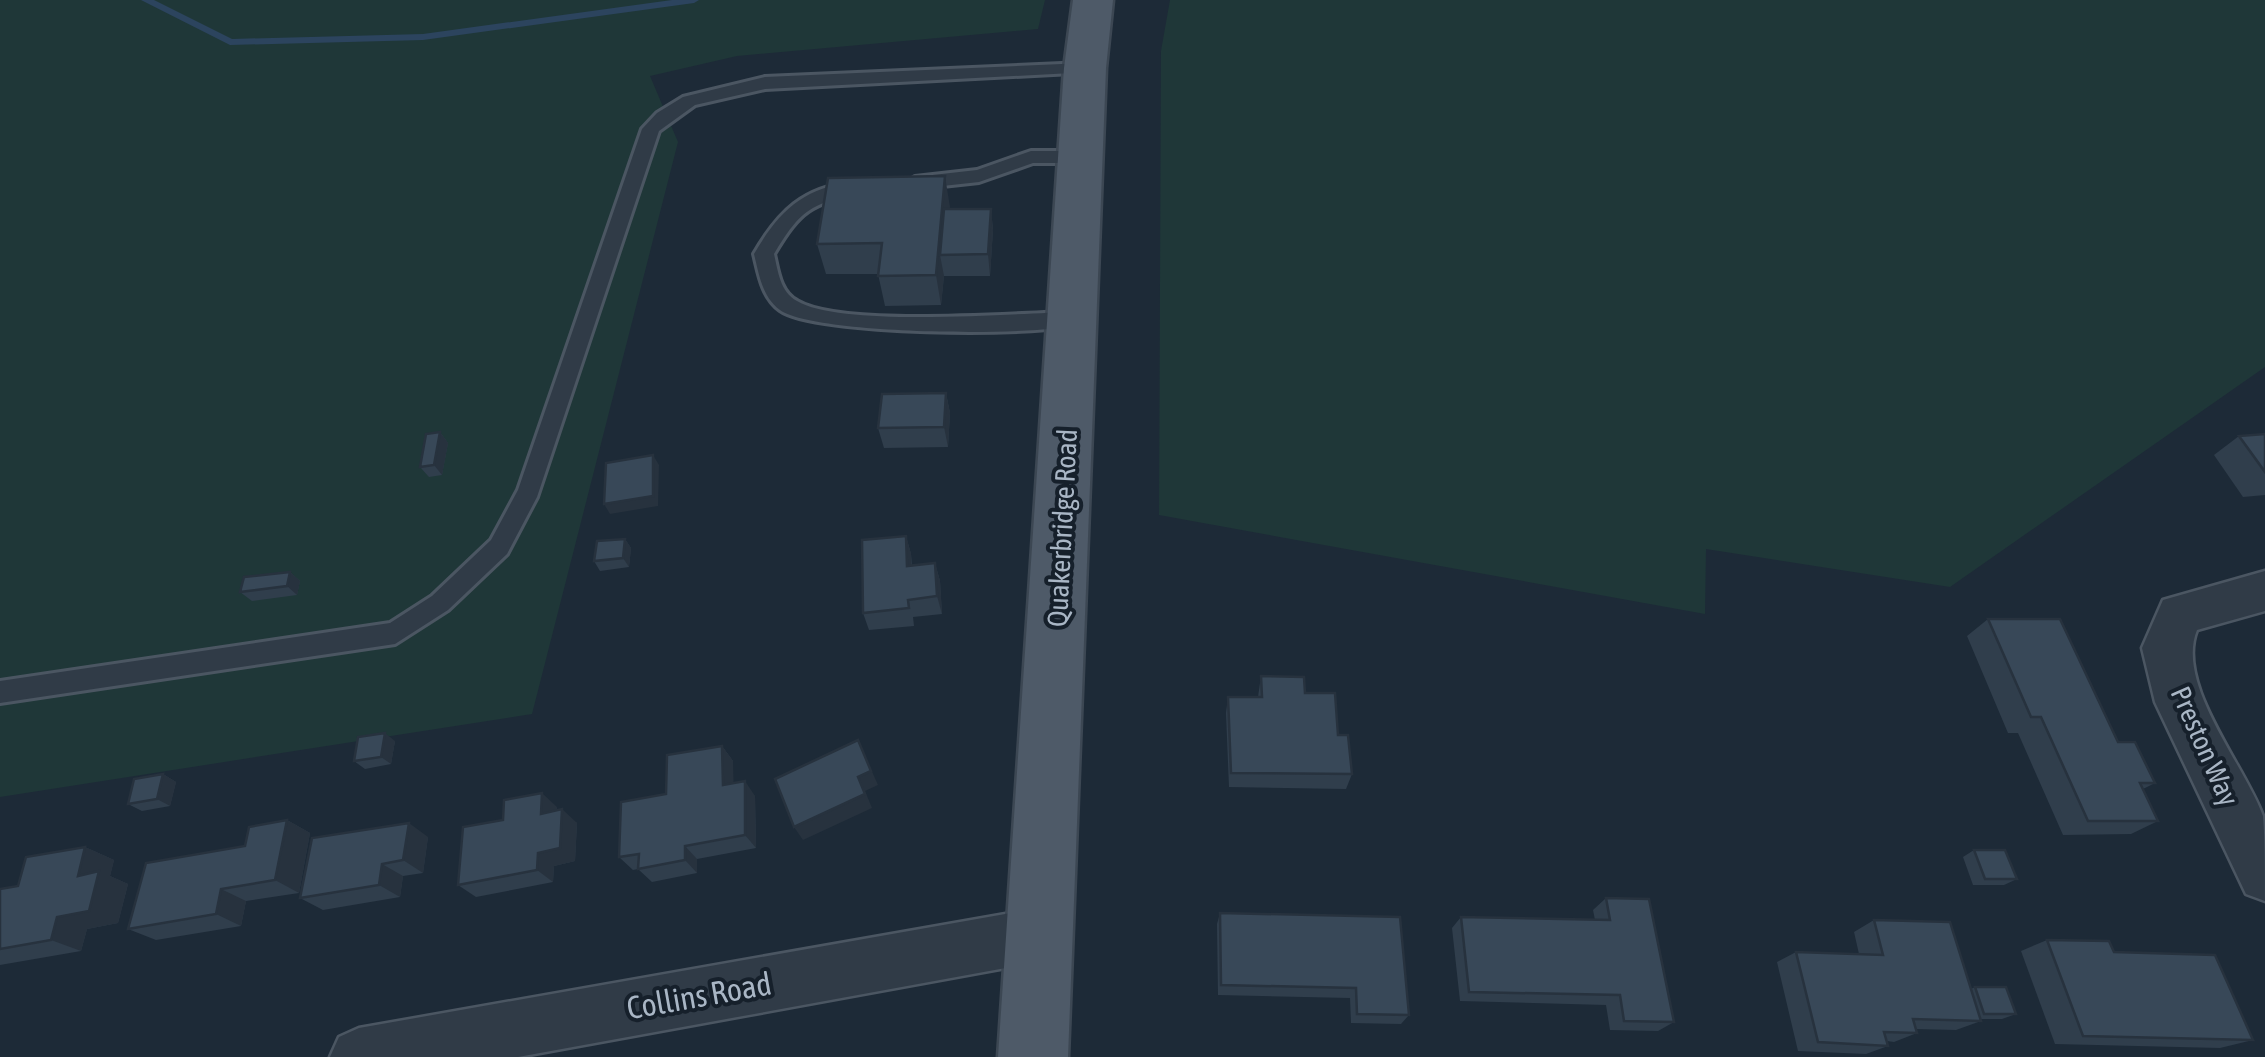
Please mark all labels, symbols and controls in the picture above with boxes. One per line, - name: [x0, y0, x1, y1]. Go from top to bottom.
- street label: Quakerbridge Road: [1041, 428, 1083, 628]
- street label: Preston Way: [2165, 682, 2245, 810]
- street label: Collins Road: [624, 965, 774, 1026]

